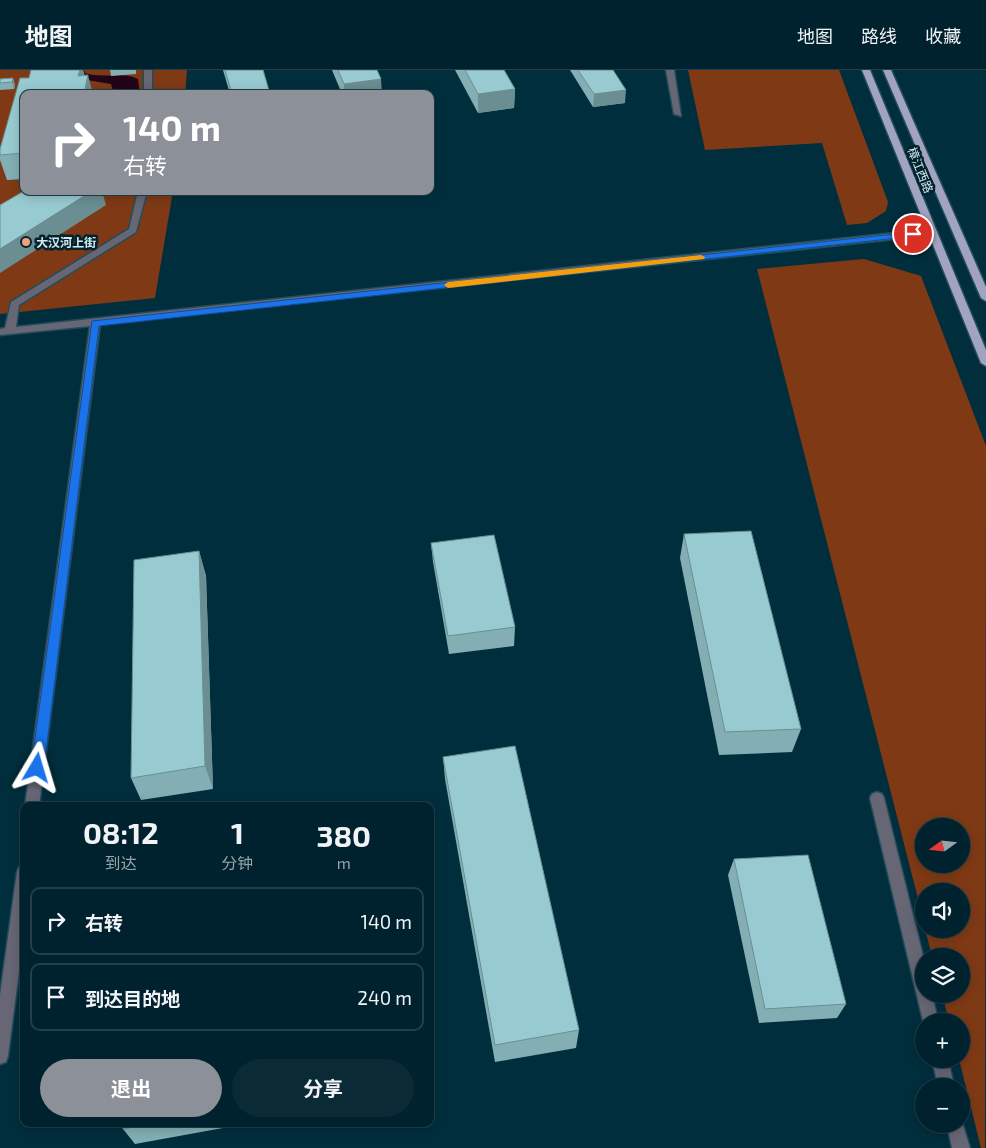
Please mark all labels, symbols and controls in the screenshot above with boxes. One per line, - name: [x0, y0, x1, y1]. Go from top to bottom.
- text: 地图: [25, 21, 73, 50]
- text: 地图: [797, 25, 833, 47]
- text: 路线: [861, 25, 897, 47]
- text: 收藏: [925, 25, 961, 47]
- text: 140 m: [123, 106, 221, 148]
- icon: right: [40, 110, 105, 175]
- street label: 樟江西路: [906, 145, 936, 195]
- text: 右转: [123, 152, 167, 178]
- pin: [892, 213, 934, 255]
- icon: arrive: [899, 220, 927, 248]
- place label: 大汉河上街: [36, 235, 96, 249]
- marker: 大汉河上街: [20, 236, 32, 248]
- position arrow: [10, 741, 62, 793]
- text: 08:12: [83, 814, 159, 850]
- text: 1: [231, 814, 244, 850]
- text: 380: [316, 817, 371, 853]
- north arrow: [915, 818, 970, 872]
- map controls: [915, 818, 970, 1133]
- text: 到达: [105, 853, 137, 872]
- text: 分钟: [222, 853, 254, 872]
- text: m: [337, 853, 351, 872]
- button: sound: [915, 883, 970, 938]
- icon: right: [42, 907, 70, 935]
- text: 140 m: [360, 910, 412, 933]
- text: 右转: [85, 911, 123, 934]
- button: layers: [915, 948, 970, 1003]
- icon: arrive: [42, 983, 70, 1011]
- text: 240 m: [357, 986, 412, 1009]
- text: 到达目的地: [85, 987, 180, 1010]
- button: +: [915, 1013, 970, 1068]
- button: 退出: [40, 1059, 222, 1117]
- button: 分享: [232, 1059, 414, 1117]
- button: −: [915, 1078, 970, 1133]

